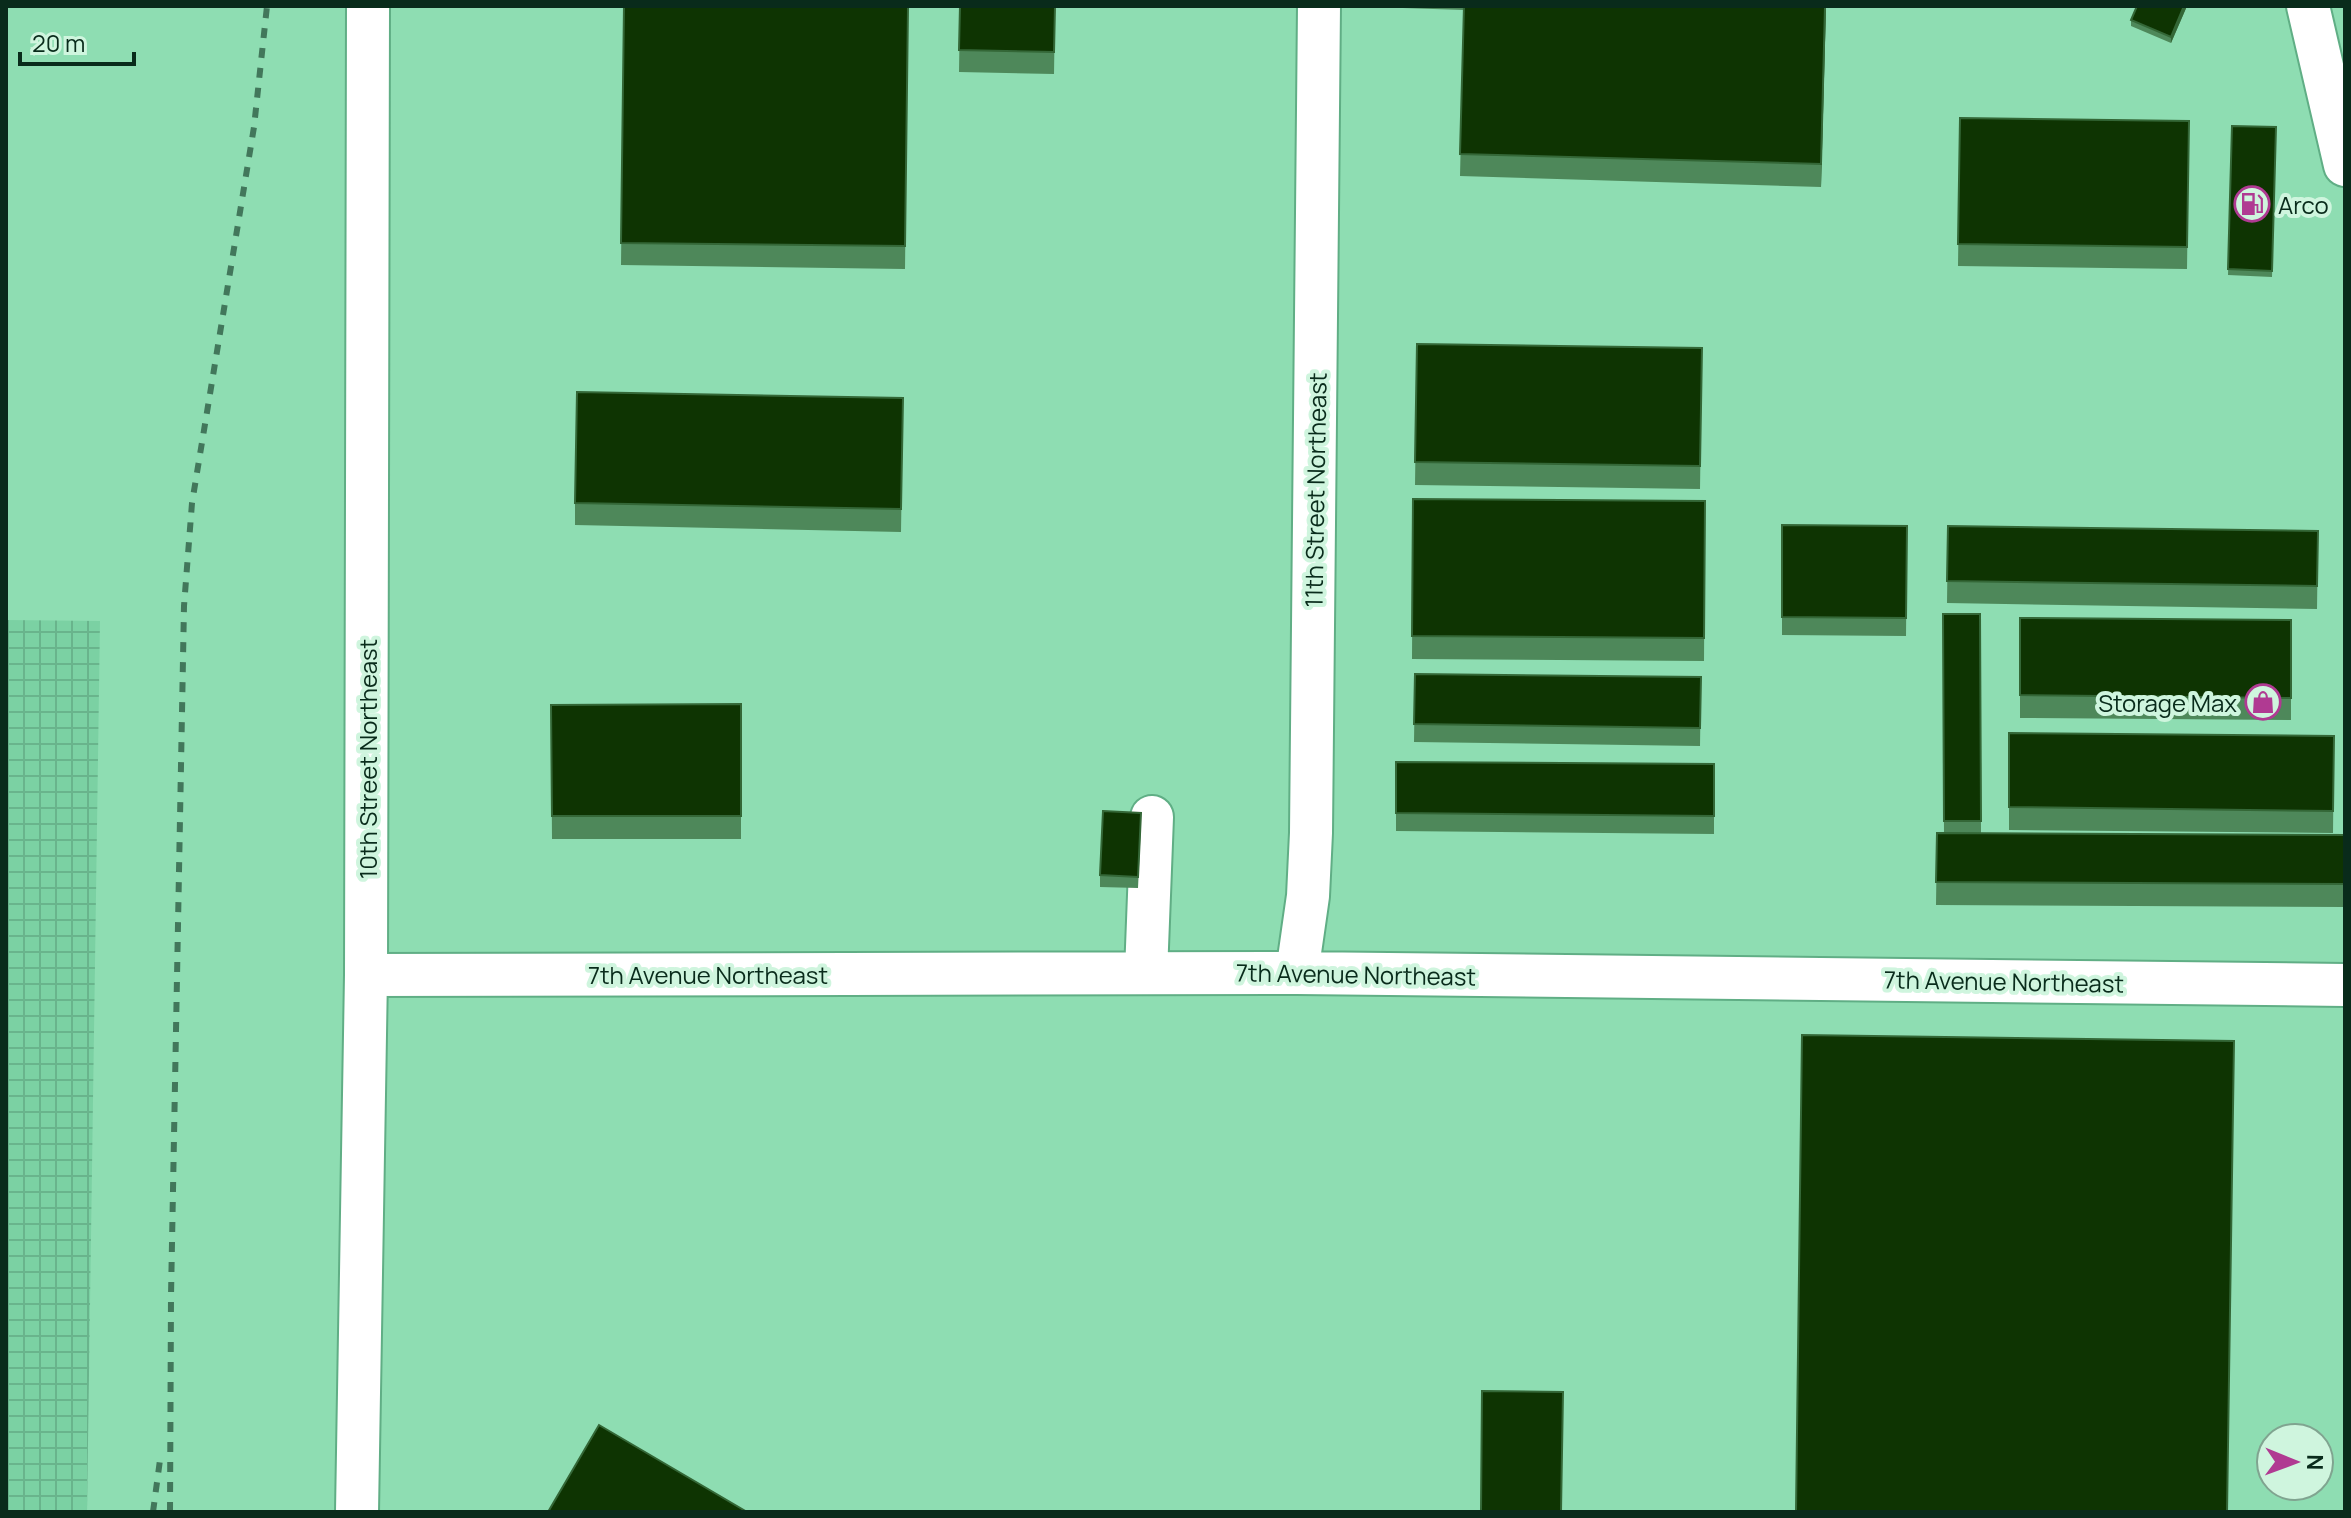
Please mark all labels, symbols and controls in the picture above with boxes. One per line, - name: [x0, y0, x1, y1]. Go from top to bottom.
- scale bar: [20, 16, 134, 66]
- text: 20 m: [32, 26, 85, 59]
- fuel station icon: Arco: [2233, 185, 2271, 223]
- place label: Arco: [2278, 188, 2329, 221]
- street label: 11th Street Northeast: [1296, 372, 1334, 608]
- street label: 10th Street Northeast: [351, 639, 384, 879]
- shop icon: Storage Max: [2244, 683, 2282, 721]
- place label: Storage Max: [2098, 686, 2237, 719]
- street label: 7th Avenue Northeast: [1236, 955, 1476, 993]
- street label: 7th Avenue Northeast: [588, 958, 828, 991]
- street label: 7th Avenue Northeast: [1884, 962, 2124, 1000]
- north arrow: [2255, 1422, 2335, 1502]
- text: N: [2300, 1454, 2330, 1471]

